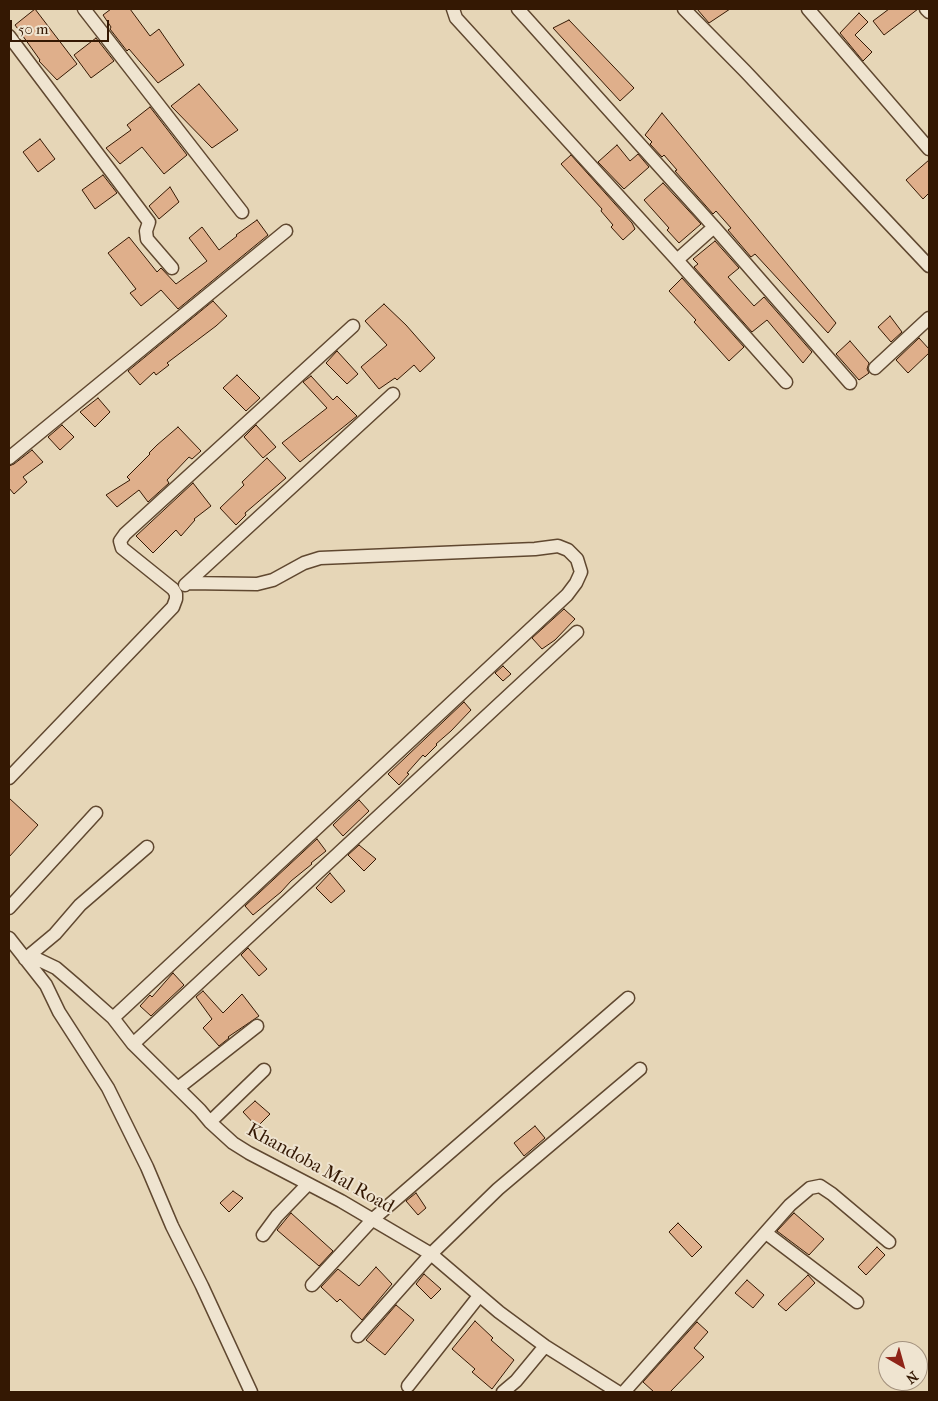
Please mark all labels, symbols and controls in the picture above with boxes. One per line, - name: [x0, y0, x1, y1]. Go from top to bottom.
- scale bar: [12, 10, 111, 42]
- text: 50 m: [18, 20, 48, 38]
- street label: Khandoba Mal Road: [242, 1119, 398, 1219]
- north arrow: [878, 1341, 928, 1391]
- text: N: [903, 1367, 921, 1387]

